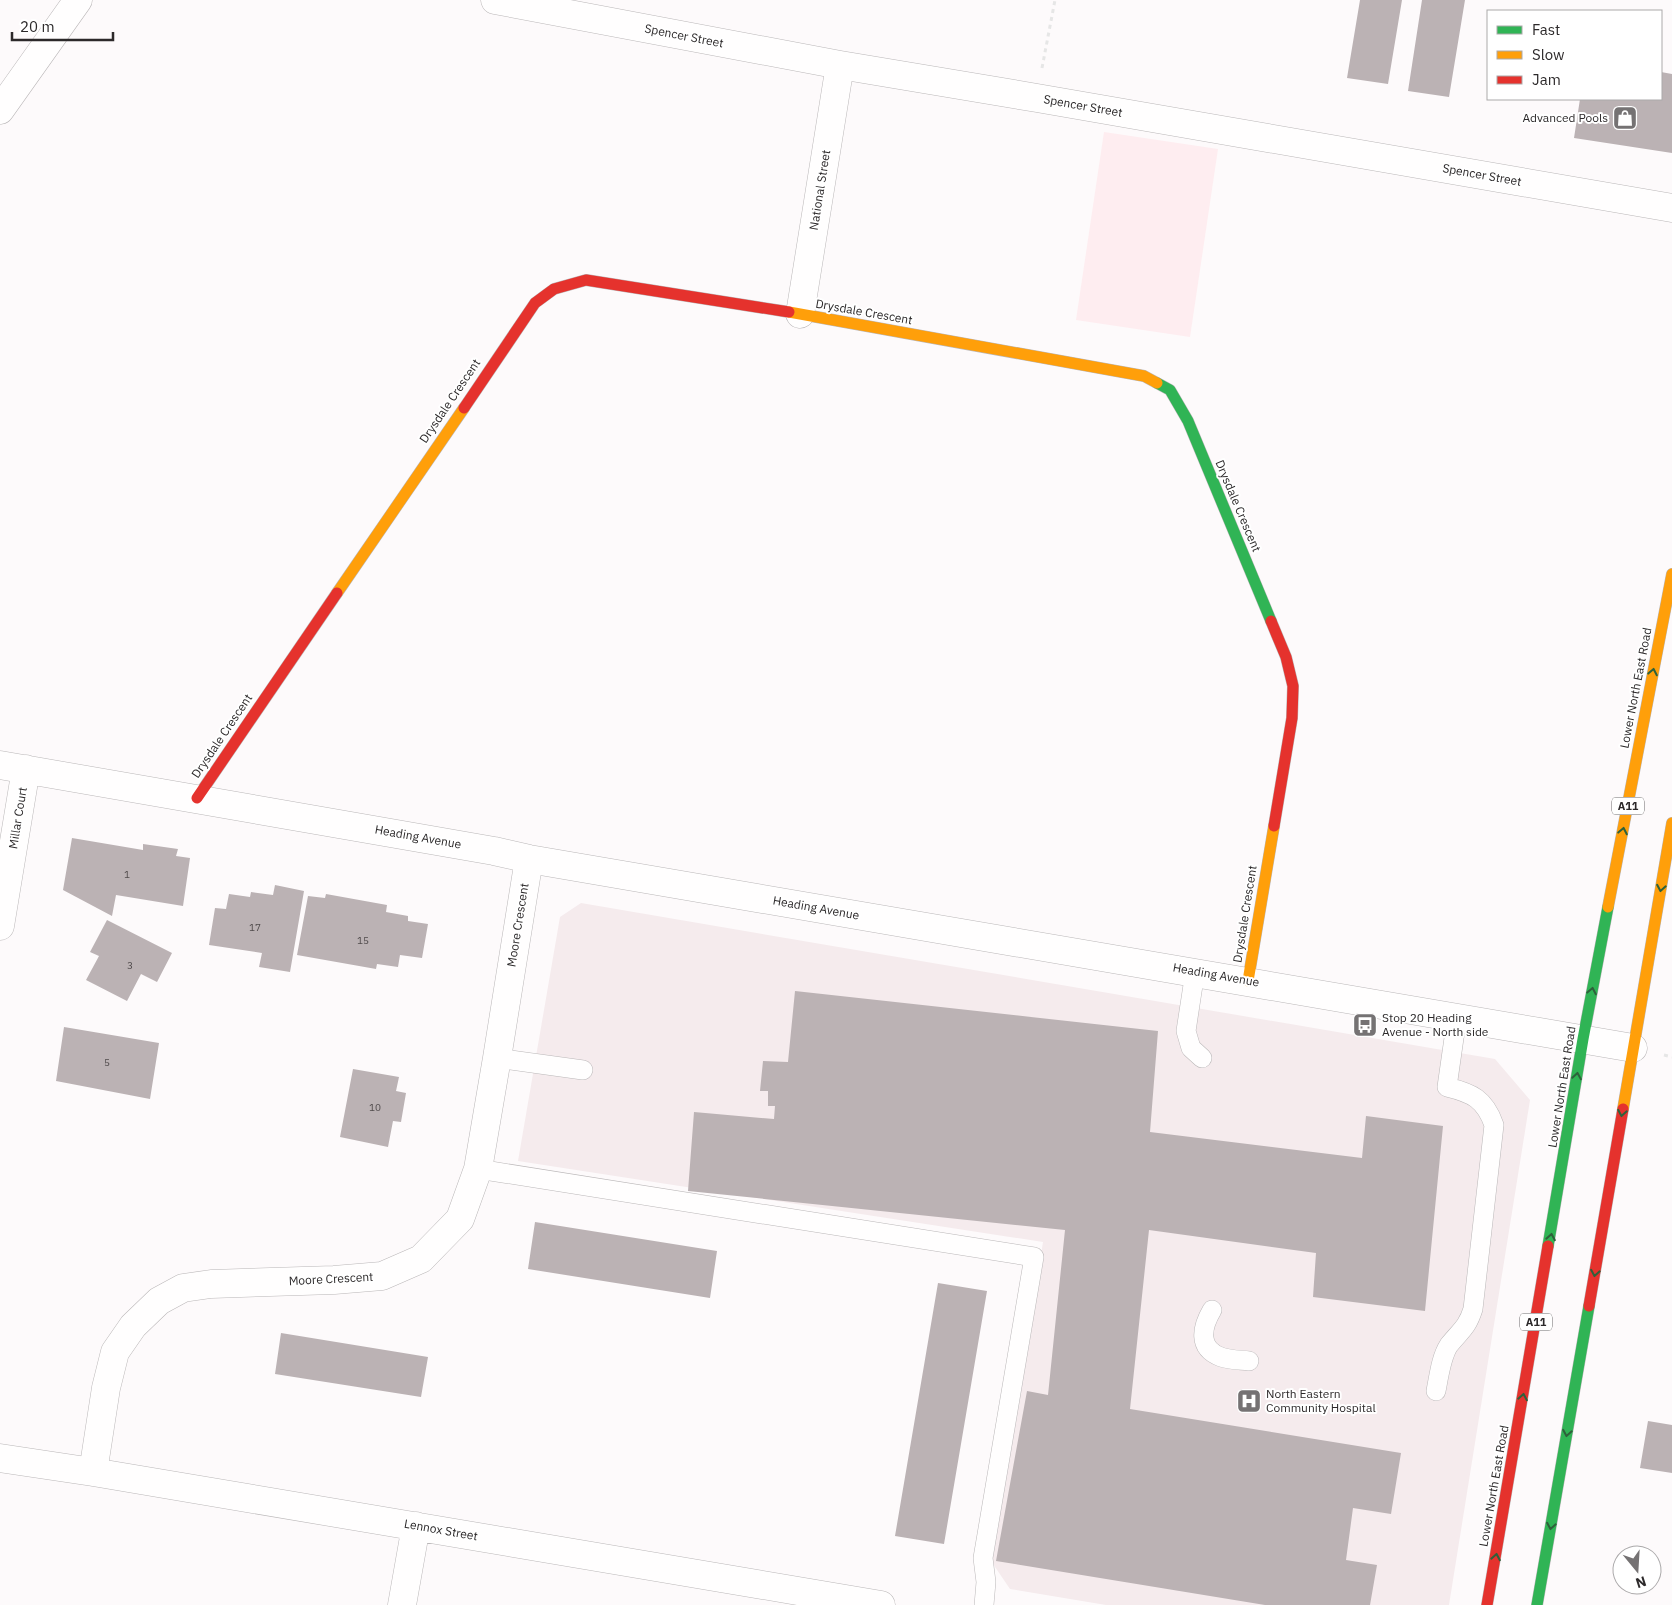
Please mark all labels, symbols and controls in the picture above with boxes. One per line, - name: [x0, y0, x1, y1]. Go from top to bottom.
- scale bar: [12, 10, 114, 42]
- legend: [1487, 10, 1662, 100]
- text: 20 m: [20, 17, 55, 36]
- text: Fast: [1532, 20, 1560, 39]
- street label: Spencer Street: [643, 21, 725, 51]
- text: Slow: [1532, 45, 1565, 64]
- text: Jam: [1532, 70, 1561, 89]
- street label: Spencer Street: [1042, 91, 1124, 120]
- shop icon: Advanced Pools: [1612, 105, 1638, 131]
- place label: Advanced Pools: [1522, 110, 1608, 125]
- street label: National Street: [806, 149, 833, 231]
- street label: Spencer Street: [1441, 160, 1523, 189]
- street label: Drysdale Crescent: [814, 296, 914, 327]
- street label: Drysdale Crescent: [416, 356, 483, 446]
- street label: Drysdale Crescent: [1212, 458, 1265, 554]
- street label: Lower North East Road: [1616, 626, 1655, 750]
- one-way arrow: [1648, 667, 1658, 676]
- street label: Drysdale Crescent: [188, 691, 255, 781]
- street label: Millar Court: [5, 786, 30, 850]
- road number: A11: [1612, 798, 1644, 814]
- street label: Heading Avenue: [374, 822, 463, 852]
- one-way arrow: [1617, 827, 1627, 836]
- street label: Drysdale Crescent: [1229, 864, 1260, 964]
- house number: 1: [124, 868, 130, 881]
- street label: Moore Crescent: [503, 882, 532, 968]
- one-way arrow: [1656, 884, 1666, 892]
- street label: Heading Avenue: [772, 893, 861, 923]
- house number: 17: [249, 921, 261, 934]
- house number: 15: [357, 934, 369, 947]
- house number: 3: [127, 959, 133, 972]
- street label: Heading Avenue: [1172, 960, 1261, 990]
- one-way arrow: [1587, 986, 1597, 995]
- place label: Stop 20 Heading Avenue - North side: [1382, 1010, 1489, 1039]
- bus stop icon: Stop 20 Heading Avenue - North side: [1352, 1012, 1378, 1038]
- street label: Lower North East Road: [1544, 1025, 1579, 1149]
- house number: 5: [104, 1056, 110, 1069]
- one-way arrow: [1572, 1072, 1582, 1081]
- house number: 10: [369, 1101, 381, 1114]
- one-way arrow: [1618, 1109, 1628, 1117]
- one-way arrow: [1545, 1232, 1555, 1241]
- street label: Moore Crescent: [288, 1269, 374, 1288]
- one-way arrow: [1590, 1269, 1600, 1278]
- road number: A11: [1520, 1314, 1552, 1330]
- place label: North Eastern Community Hospital: [1266, 1386, 1376, 1415]
- hospital icon: North Eastern Community Hospital: [1236, 1388, 1262, 1414]
- one-way arrow: [1518, 1392, 1528, 1401]
- street label: Lower North East Road: [1475, 1424, 1512, 1548]
- one-way arrow: [1563, 1429, 1573, 1438]
- street label: Lennox Street: [403, 1516, 479, 1543]
- one-way arrow: [1547, 1521, 1557, 1530]
- north arrow: [1612, 1545, 1662, 1595]
- one-way arrow: [1490, 1553, 1500, 1561]
- text: N: [1633, 1572, 1649, 1592]

